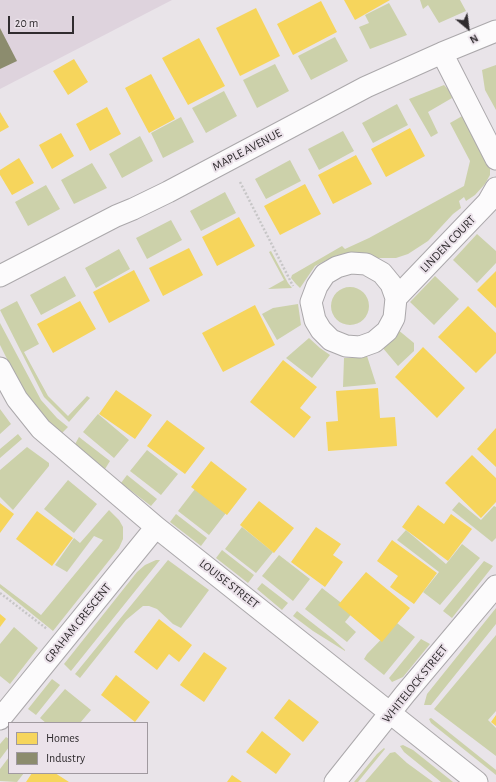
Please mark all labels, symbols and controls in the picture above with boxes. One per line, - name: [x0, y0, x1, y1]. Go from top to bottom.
- scale bar: [10, 8, 76, 34]
- north arrow: [448, 8, 488, 48]
- text: 20 m: [15, 17, 38, 29]
- text: N: [468, 32, 480, 46]
- street label: MAPLE AVENUE: [210, 126, 284, 174]
- street label: LINDEN COURT: [417, 213, 479, 275]
- street label: LOUISE STREET: [196, 556, 262, 612]
- street label: GRAHAM CRESCENT: [42, 581, 114, 665]
- street label: WHITELOCK STREET: [379, 642, 451, 726]
- legend: [8, 722, 148, 774]
- text: Homes: [46, 732, 79, 744]
- text: Industry: [46, 752, 85, 764]

